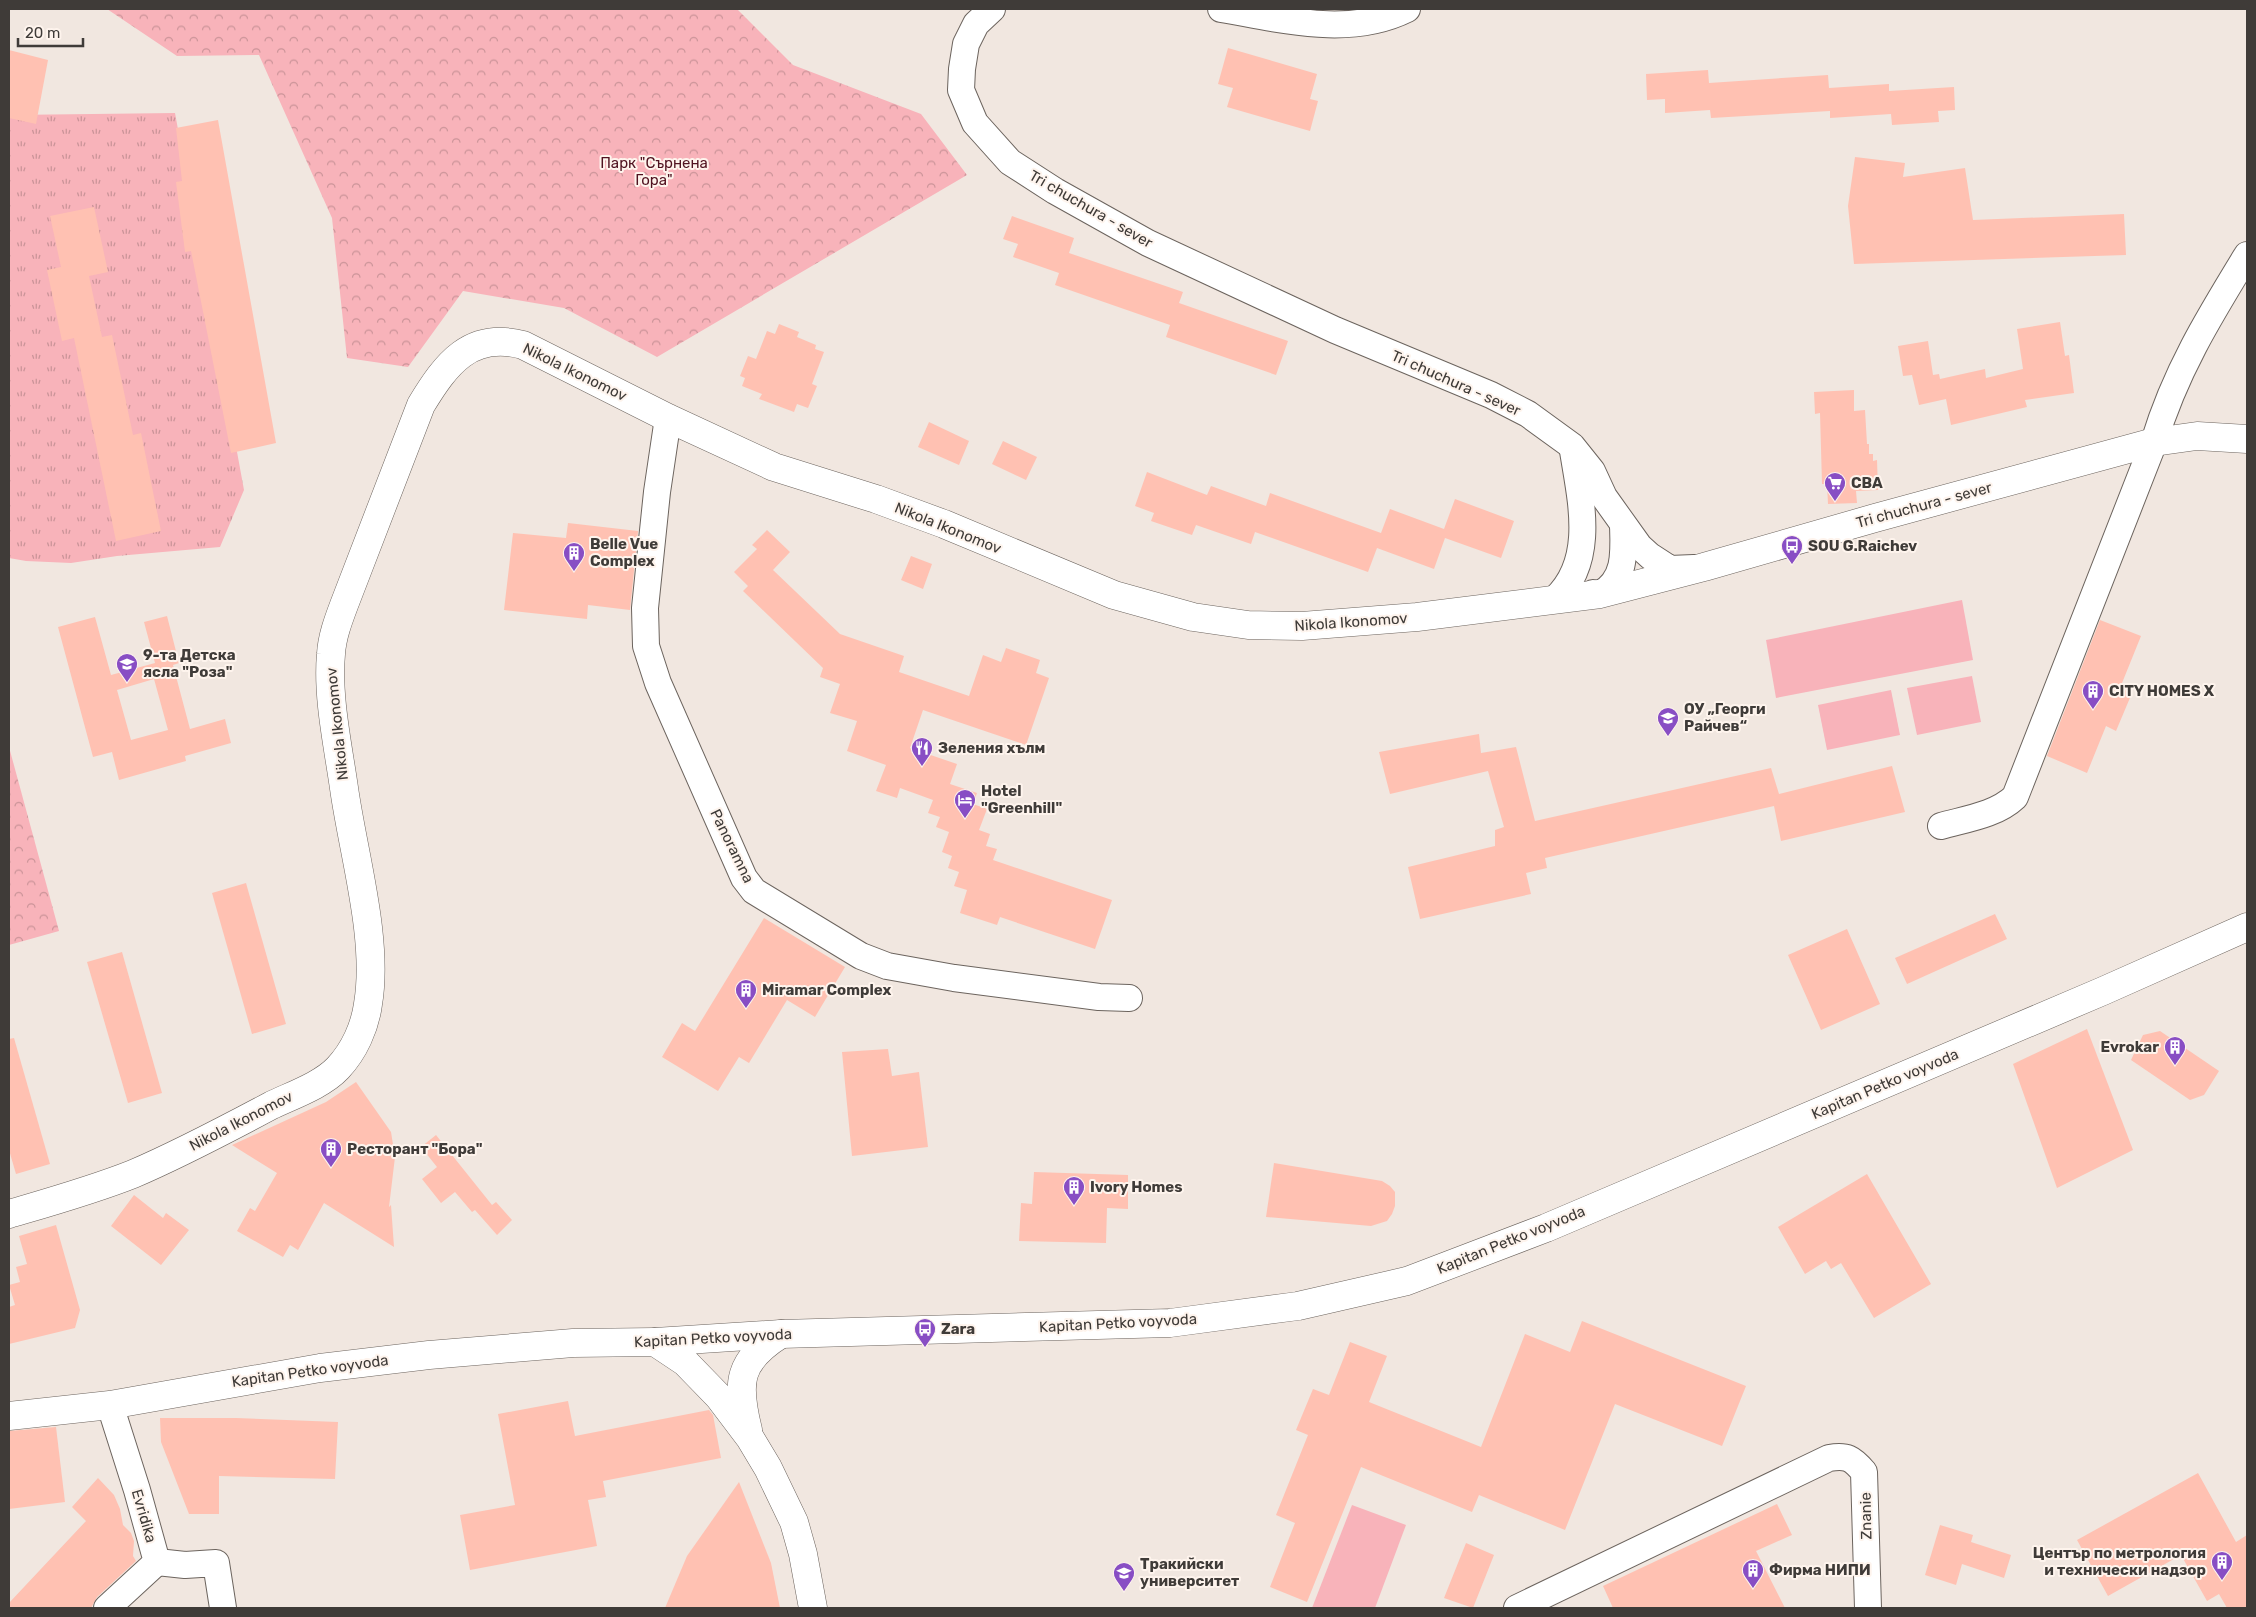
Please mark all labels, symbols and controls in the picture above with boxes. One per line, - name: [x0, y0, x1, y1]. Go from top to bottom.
- scale bar: [18, 15, 82, 47]
- text: 20 m: [25, 24, 60, 42]
- park label: Парк "Сърнена Гора": [600, 154, 708, 189]
- street label: Tri chuchura - sever: [1026, 166, 1156, 252]
- street label: Nikola Ikonomov: [520, 339, 630, 405]
- street label: Tri chuchura - sever: [1389, 346, 1524, 420]
- supermarket icon: CBA: [1823, 471, 1847, 502]
- place label: CBA: [1851, 474, 1883, 492]
- street label: Tri chuchura - sever: [1854, 478, 1994, 532]
- street label: Nikola Ikonomov: [892, 498, 1004, 558]
- bus stop icon: SOU G.Raichev: [1780, 534, 1804, 565]
- place label: Belle Vue Complex: [590, 535, 658, 570]
- place label: SOU G.Raichev: [1808, 537, 1917, 555]
- building icon: Belle Vue Complex: [562, 541, 586, 572]
- street label: Nikola Ikonomov: [1294, 609, 1408, 635]
- place label: 9-та Детска ясла "Роза": [143, 646, 236, 681]
- school or university icon: 9-та Детска ясла "Роза": [115, 652, 139, 683]
- street label: Nikola Ikonomov: [322, 667, 352, 781]
- building icon: CITY HOMES X: [2081, 679, 2105, 710]
- place label: CITY HOMES X: [2109, 682, 2215, 700]
- place label: ОУ „Георги Райчев“: [1684, 700, 1766, 735]
- school or university icon: ОУ „Георги Райчев“: [1656, 706, 1680, 737]
- restaurant icon: Зеления хълм: [910, 736, 934, 767]
- place label: Зеления хълм: [938, 739, 1045, 757]
- place label: Hotel "Greenhill": [981, 782, 1062, 817]
- hotel icon: Hotel "Greenhill": [953, 788, 977, 819]
- street label: Panoramna: [706, 806, 758, 886]
- building icon: Miramar Complex: [734, 978, 758, 1009]
- place label: Miramar Complex: [762, 981, 891, 999]
- building icon: Evrokar: [2163, 1035, 2187, 1066]
- place label: Evrokar: [2100, 1038, 2159, 1056]
- street label: Kapitan Petko voyvoda: [1809, 1045, 1961, 1123]
- street label: Nikola Ikonomov: [186, 1087, 296, 1155]
- building icon: Ресторант "Бора": [319, 1137, 343, 1168]
- place label: Ресторант "Бора": [347, 1140, 483, 1158]
- building icon: Ivory Homes: [1062, 1175, 1086, 1206]
- place label: Ivory Homes: [1090, 1178, 1183, 1196]
- street label: Kapitan Petko voyvoda: [1434, 1202, 1588, 1278]
- street label: Kapitan Petko voyvoda: [1039, 1310, 1197, 1336]
- bus stop icon: Zara: [913, 1317, 937, 1348]
- place label: Zara: [941, 1320, 975, 1338]
- street label: Kapitan Petko voyvoda: [634, 1325, 792, 1351]
- street label: Kapitan Petko voyvoda: [230, 1351, 390, 1391]
- street label: Evridika: [128, 1487, 160, 1545]
- street label: Znanie: [1857, 1492, 1875, 1540]
- place label: Център по метрология и технически надзор: [2033, 1544, 2206, 1579]
- building icon: Център по метрология и технически надзор: [2210, 1550, 2234, 1581]
- place label: Тракийски университет: [1140, 1555, 1240, 1590]
- building icon: Фирма НИПИ: [1741, 1558, 1765, 1589]
- school or university icon: Тракийски университет: [1112, 1561, 1136, 1592]
- place label: Фирма НИПИ: [1769, 1561, 1871, 1579]

